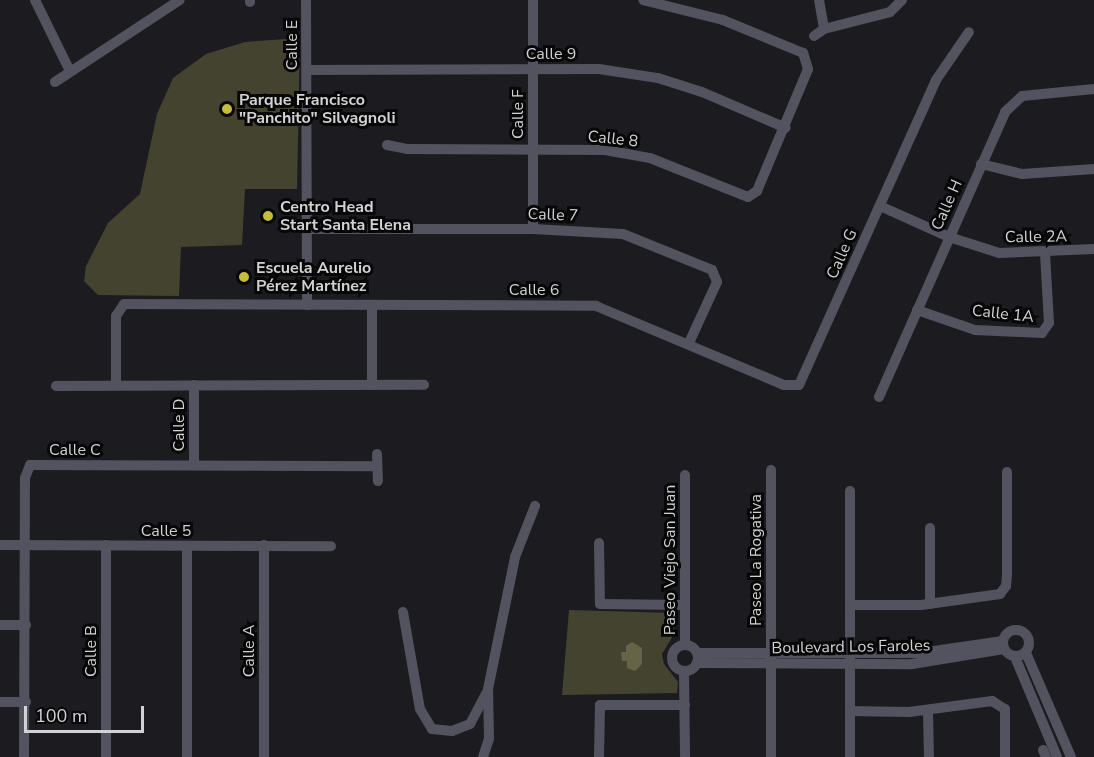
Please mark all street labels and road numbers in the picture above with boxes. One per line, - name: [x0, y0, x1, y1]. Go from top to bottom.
- street label: Calle E: [282, 20, 302, 70]
- street label: Calle 9: [526, 44, 576, 64]
- street label: Calle F: [508, 89, 528, 139]
- street label: Calle 8: [587, 127, 639, 151]
- street label: Calle H: [927, 177, 967, 233]
- street label: Calle 7: [527, 205, 579, 225]
- street label: Calle G: [823, 226, 861, 282]
- street label: Calle 2A: [1005, 227, 1067, 247]
- street label: Calle 6: [509, 280, 559, 300]
- street label: Calle 1A: [971, 301, 1035, 327]
- street label: Calle D: [169, 399, 189, 451]
- street label: Calle C: [49, 440, 101, 460]
- street label: Paseo Viejo San Juan: [660, 485, 680, 635]
- street label: Paseo La Rogativa: [746, 494, 766, 626]
- street label: Calle 5: [141, 521, 191, 541]
- street label: Calle B: [81, 625, 101, 677]
- street label: Calle A: [239, 625, 259, 677]
- street label: Boulevard Los Faroles: [771, 636, 931, 658]

